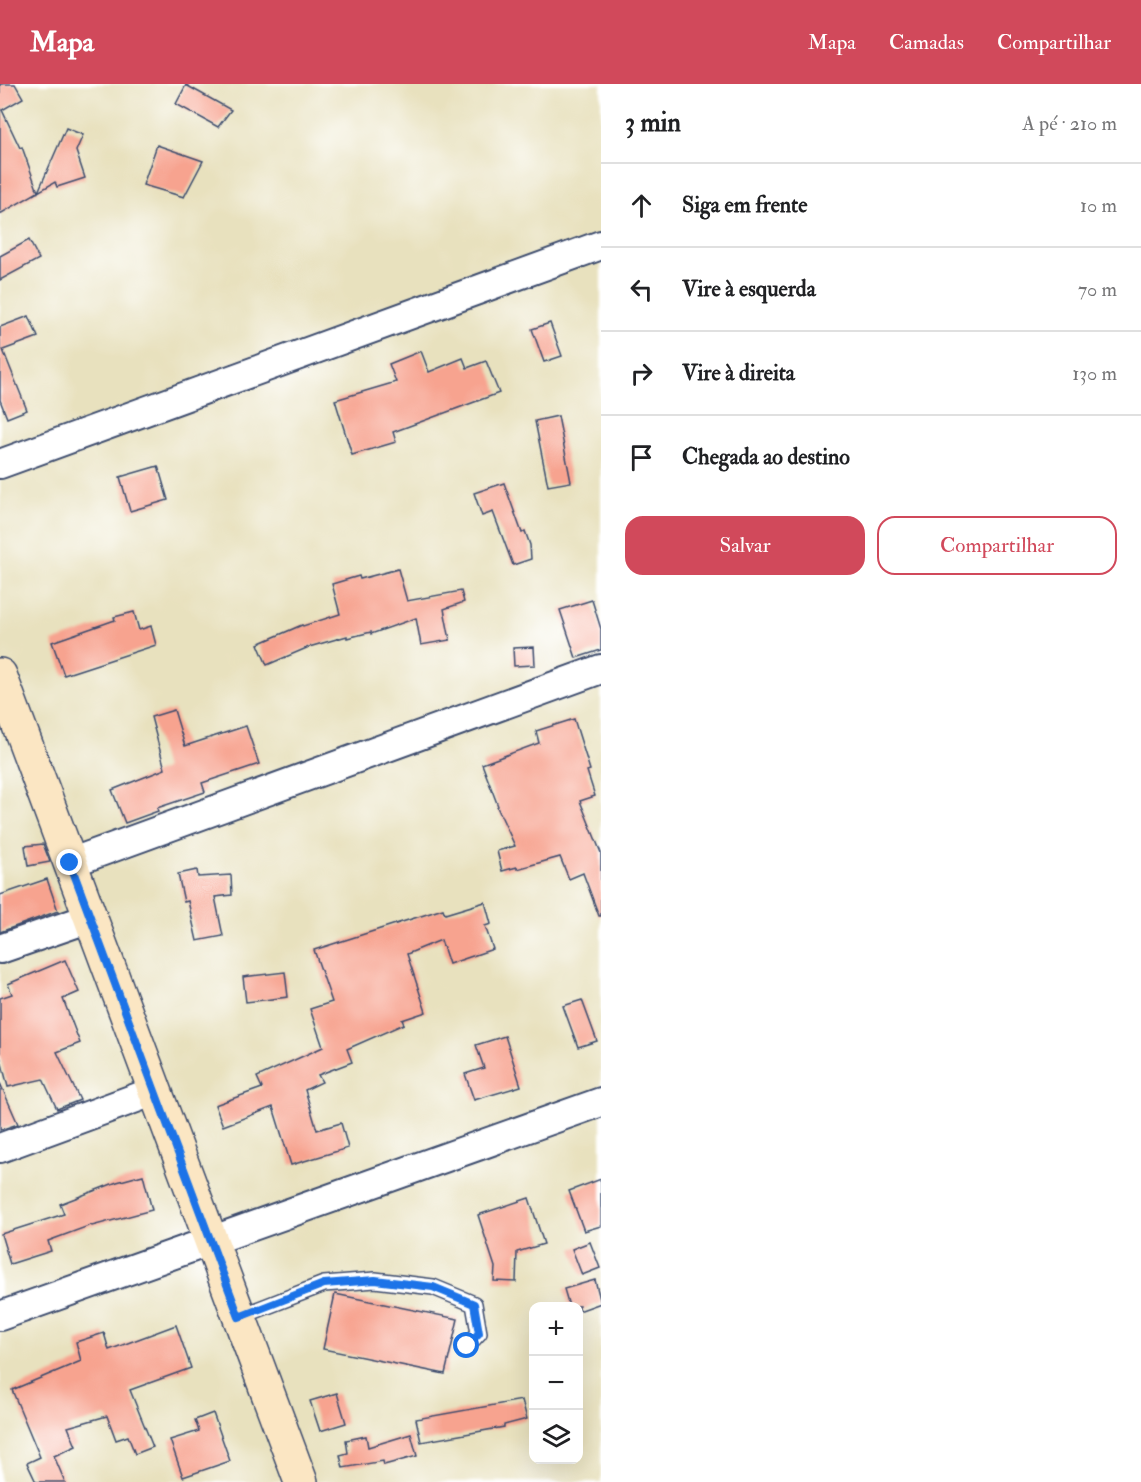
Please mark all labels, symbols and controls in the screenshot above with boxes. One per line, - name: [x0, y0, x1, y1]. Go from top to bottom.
- text: Mapa: [30, 25, 94, 60]
- text: Mapa: [808, 29, 856, 56]
- text: Camadas: [889, 29, 964, 56]
- text: Compartilhar: [997, 29, 1111, 56]
- text: 3 min: [625, 107, 681, 139]
- text: A pé · 210 m: [1022, 111, 1117, 136]
- icon: ahead: [625, 189, 658, 222]
- text: Siga em frente: [682, 191, 807, 219]
- text: 10 m: [1080, 193, 1117, 218]
- icon: left: [625, 273, 658, 306]
- text: Vire à esquerda: [682, 275, 816, 303]
- text: 70 m: [1078, 277, 1117, 302]
- icon: right: [625, 357, 658, 390]
- text: Vire à direita: [682, 359, 795, 387]
- text: 130 m: [1072, 361, 1117, 386]
- icon: arrive: [625, 441, 658, 474]
- text: Chegada ao destino: [682, 443, 850, 471]
- button: Salvar: [625, 516, 865, 575]
- button: Compartilhar: [877, 516, 1117, 575]
- route end: [56, 849, 82, 875]
- map controls: [529, 1302, 583, 1464]
- button: +: [529, 1302, 583, 1356]
- route start: [453, 1332, 479, 1358]
- button: −: [529, 1356, 583, 1410]
- button: layers: [529, 1410, 583, 1464]

